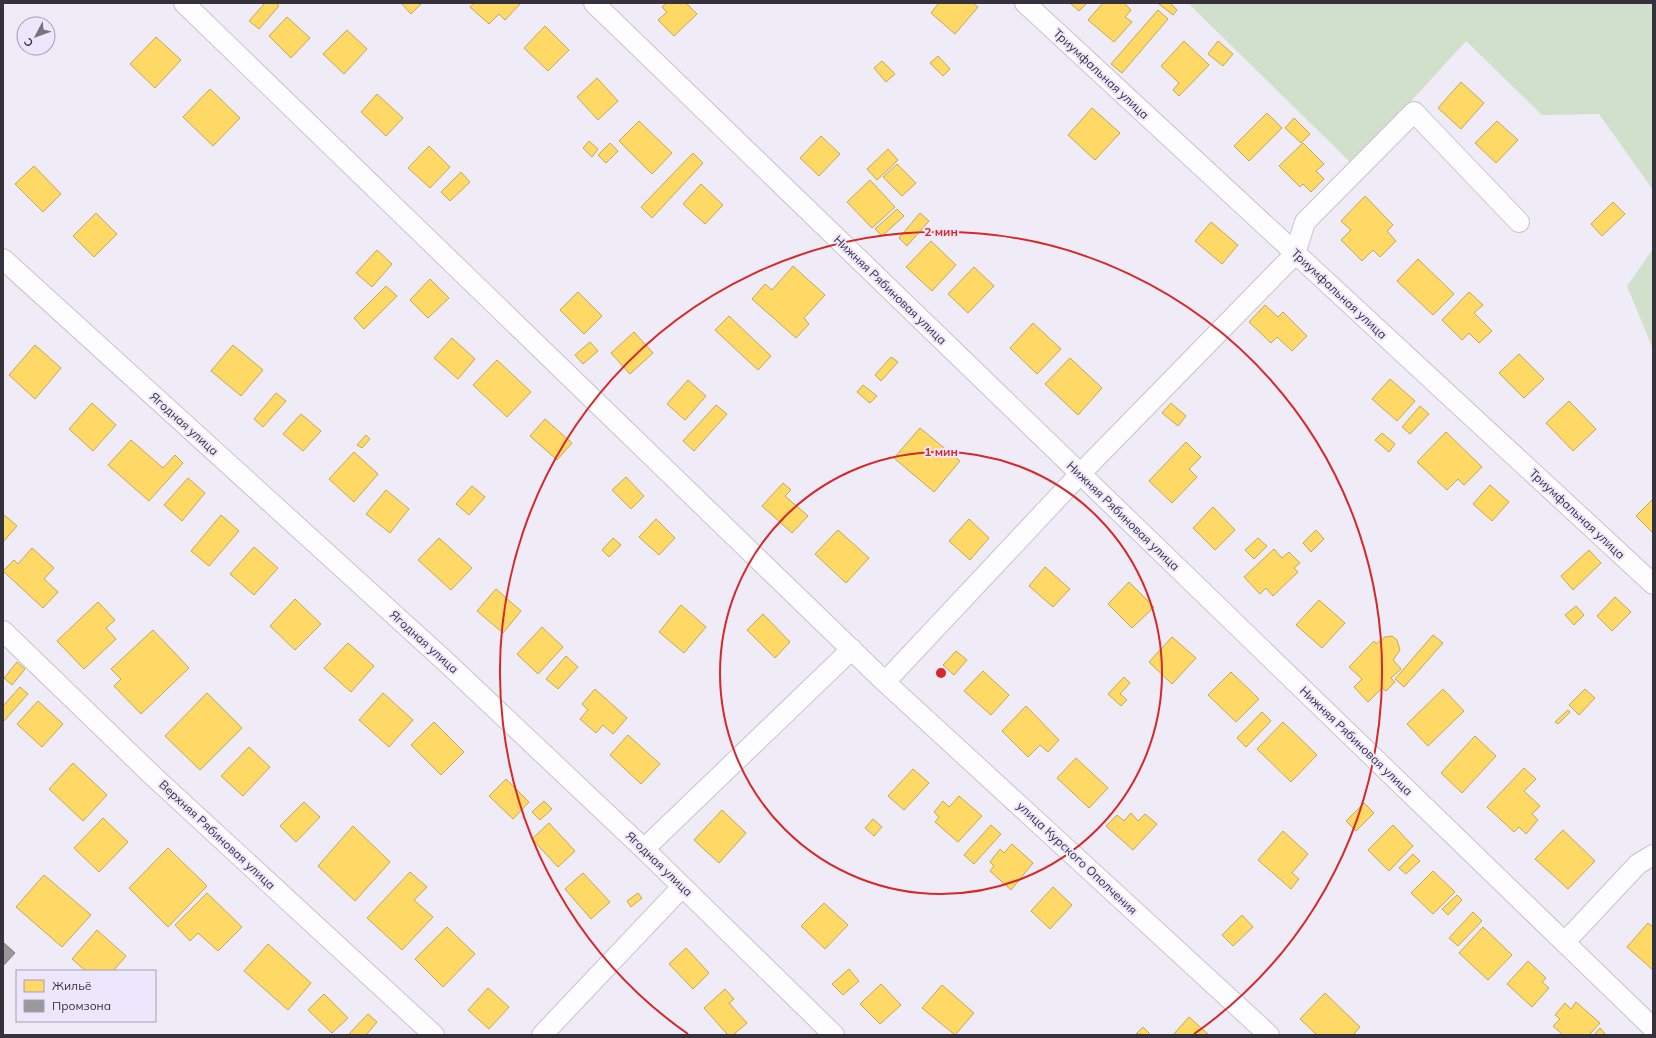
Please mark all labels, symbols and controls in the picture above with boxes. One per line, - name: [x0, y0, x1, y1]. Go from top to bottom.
- north arrow: [16, 16, 56, 56]
- street label: Триумфальная улица: [1050, 25, 1152, 122]
- text: С: [20, 35, 36, 50]
- text: 2 мин: [924, 224, 958, 239]
- street label: Нижняя Рябиновая улица: [831, 232, 950, 347]
- street label: Триумфальная улица: [1288, 245, 1390, 342]
- street label: Ягодная улица: [147, 389, 222, 458]
- text: 1 мин: [924, 444, 958, 459]
- street label: Нижняя Рябиновая улица: [1064, 458, 1183, 573]
- street label: Триумфальная улица: [1526, 465, 1628, 562]
- street label: Ягодная улица: [387, 607, 462, 676]
- centre of rings: [934, 666, 948, 680]
- street label: Нижняя Рябиновая улица: [1297, 683, 1416, 798]
- street label: Верхняя Рябиновая улица: [156, 777, 279, 892]
- street label: улица Курского Ополчения: [1014, 798, 1141, 917]
- street label: Ягодная улица: [623, 828, 696, 899]
- legend: [16, 970, 156, 1022]
- text: Жильё: [52, 978, 92, 993]
- text: Промзона: [52, 998, 111, 1013]

